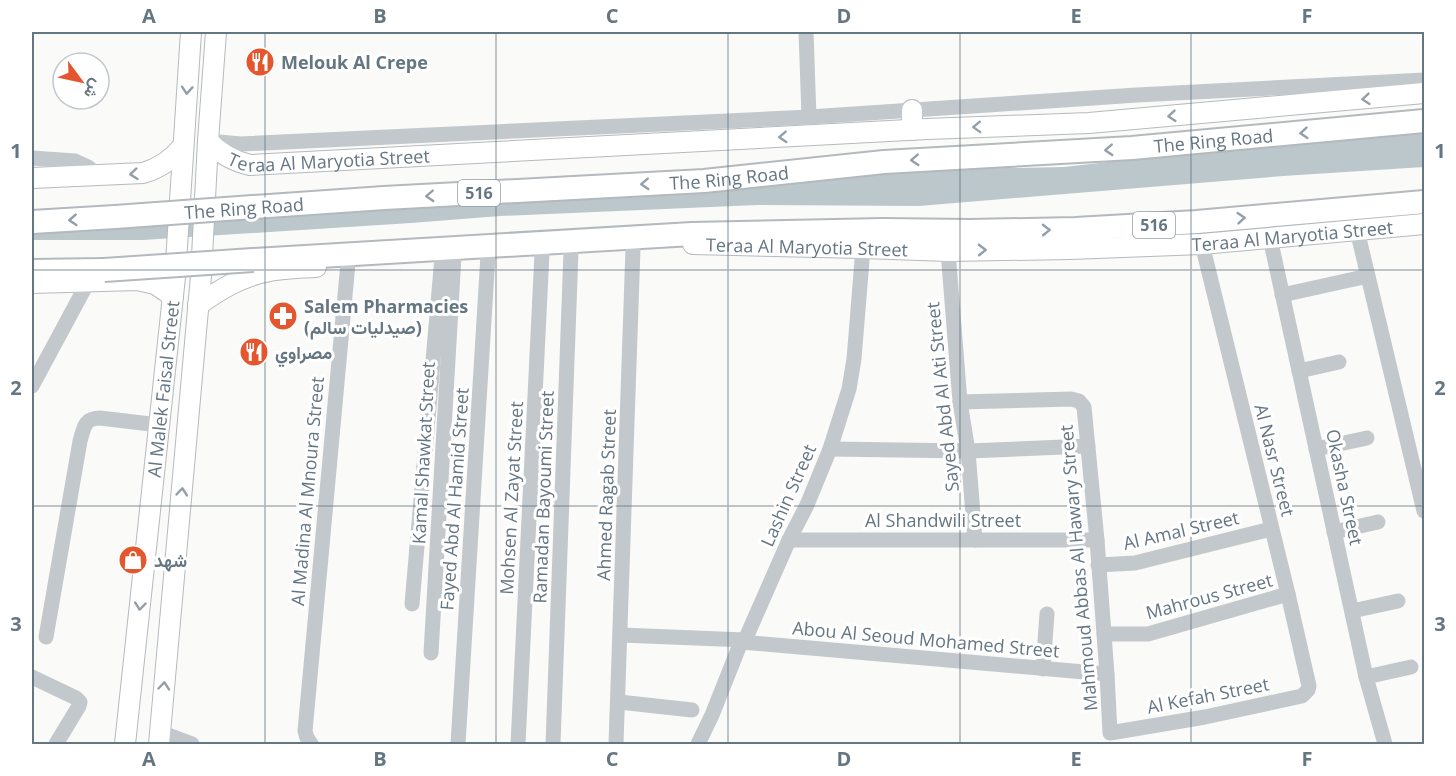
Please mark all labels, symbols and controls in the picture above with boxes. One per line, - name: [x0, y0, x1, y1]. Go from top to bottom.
- text: A: [142, 2, 156, 29]
- text: B: [373, 2, 387, 29]
- text: C: [606, 2, 619, 29]
- text: D: [837, 2, 851, 29]
- text: E: [1070, 2, 1082, 29]
- text: F: [1302, 2, 1312, 29]
- restaurant icon: Melouk Al Crepe: [244, 46, 276, 78]
- place label: Melouk Al Crepe: [281, 50, 428, 74]
- north arrow: [51, 51, 111, 111]
- text: ش: [79, 75, 108, 103]
- one-way arrow: [181, 85, 194, 94]
- one-way arrow: [1362, 92, 1371, 105]
- one-way arrow: [1167, 109, 1177, 122]
- one-way arrow: [973, 121, 982, 134]
- street label: The Ring Road: [1153, 123, 1274, 158]
- one-way arrow: [1299, 126, 1308, 139]
- one-way arrow: [778, 130, 787, 143]
- text: 1: [10, 137, 22, 164]
- text: 1: [1434, 137, 1446, 164]
- street label: Teraa Al Maryotia Street: [224, 143, 430, 177]
- one-way arrow: [1105, 143, 1114, 156]
- one-way arrow: [910, 153, 919, 166]
- street label: The Ring Road: [669, 160, 790, 195]
- one-way arrow: [129, 167, 139, 180]
- one-way arrow: [641, 178, 650, 191]
- road number: 516: [458, 180, 500, 206]
- one-way arrow: [425, 189, 434, 202]
- street label: The Ring Road: [183, 192, 305, 224]
- road number: 516: [1133, 212, 1175, 238]
- one-way arrow: [1237, 212, 1246, 225]
- one-way arrow: [69, 213, 78, 226]
- street label: Teraa Al Maryotia Street: [1191, 215, 1394, 256]
- one-way arrow: [1042, 223, 1051, 236]
- street label: Teraa Al Maryotia Street: [706, 232, 908, 262]
- one-way arrow: [978, 244, 987, 256]
- place label: Salem Pharmacies (صيدليات سالم): [304, 294, 468, 340]
- street label: Al Malek Faisal Street: [142, 299, 184, 479]
- pharmacy icon: Salem Pharmacies (صيدليات سالم): [267, 300, 299, 332]
- street label: Sayed Abd Al Ati Street: [920, 301, 964, 493]
- restaurant icon: مصراوي: [238, 336, 270, 368]
- place label: مصراوي: [275, 340, 332, 368]
- street label: Kamal Shawkat Street: [406, 361, 440, 545]
- text: 2: [10, 374, 22, 401]
- text: 2: [1434, 374, 1446, 401]
- street label: Al Madina Al Mnoura Street: [285, 375, 329, 607]
- street label: Fayed Abd Al Hamid Street: [434, 387, 474, 611]
- street label: Ramadan Bayoumi Street: [527, 390, 559, 604]
- street label: Mohsen Al Zayat Street: [494, 401, 528, 595]
- street label: Al Nasr Street: [1249, 401, 1301, 519]
- street label: Ahmed Ragab Street: [591, 409, 621, 581]
- street label: Mahmoud Abbas Al Hawary Street: [1054, 424, 1102, 712]
- street label: Okasha Street: [1321, 427, 1369, 547]
- street label: Lashin Street: [755, 440, 821, 550]
- one-way arrow: [175, 487, 188, 497]
- street label: Al Amal Street: [1121, 505, 1241, 555]
- street label: Al Shandwili Street: [865, 508, 1021, 532]
- shop icon: شهد: [117, 544, 149, 576]
- place label: شهد: [154, 548, 187, 572]
- street label: Mahrous Street: [1143, 568, 1275, 624]
- one-way arrow: [134, 602, 147, 611]
- text: 3: [10, 610, 22, 637]
- text: 3: [1434, 610, 1446, 637]
- street label: Abou Al Seoud Mohamed Street: [792, 615, 1060, 663]
- street label: Al Kefah Street: [1145, 671, 1271, 719]
- one-way arrow: [158, 682, 171, 691]
- text: A: [142, 745, 156, 772]
- text: B: [373, 745, 387, 772]
- text: C: [606, 745, 619, 772]
- text: D: [837, 745, 851, 772]
- text: E: [1070, 745, 1082, 772]
- text: F: [1302, 745, 1312, 772]

